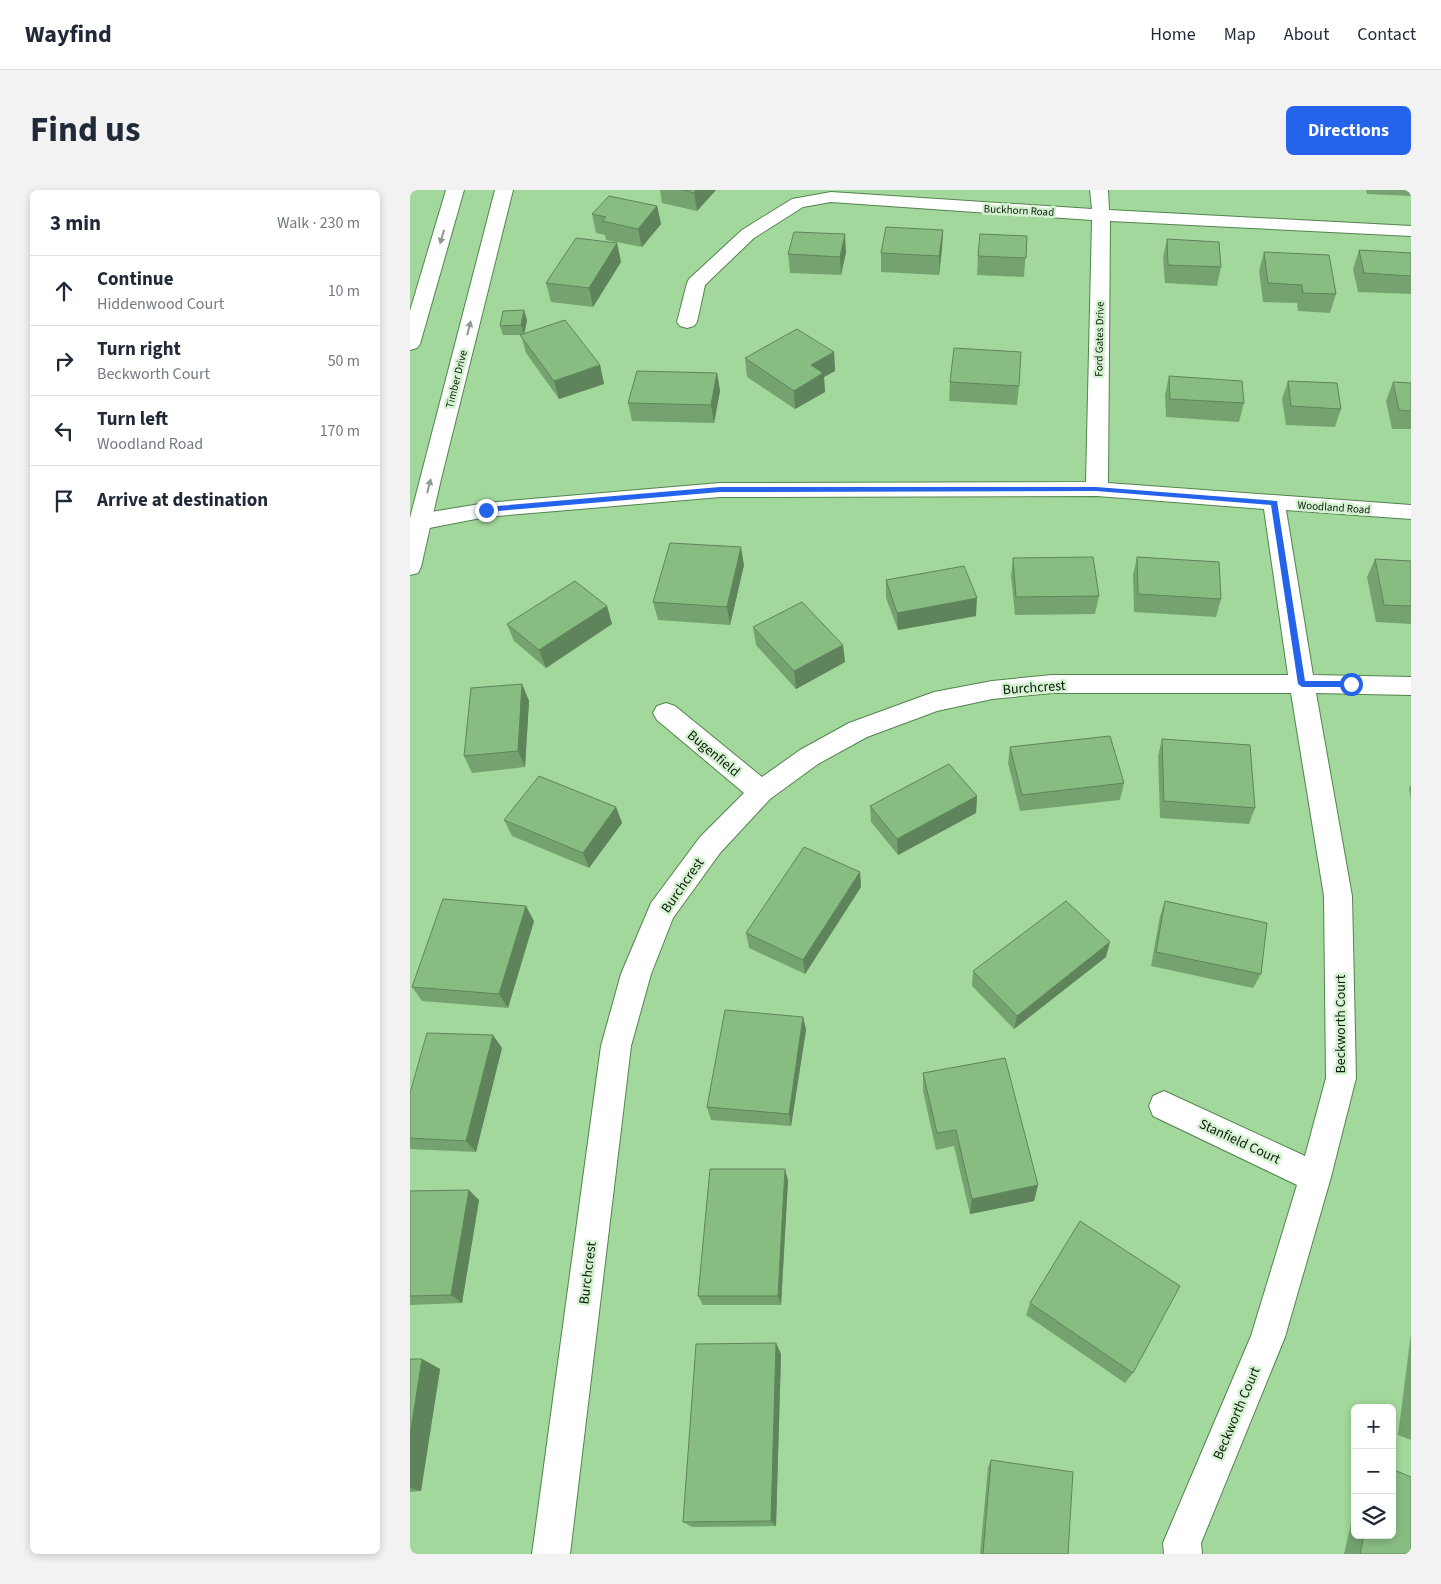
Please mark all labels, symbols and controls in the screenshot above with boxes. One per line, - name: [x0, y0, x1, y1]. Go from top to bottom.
- text: Wayfind: [25, 17, 112, 52]
- text: Home: [1150, 22, 1196, 47]
- text: Map: [1224, 22, 1256, 47]
- text: About: [1284, 22, 1329, 47]
- text: Contact: [1357, 22, 1416, 47]
- text: Find us: [30, 105, 140, 155]
- button: Directions: [1286, 106, 1411, 155]
- street label: Buckhorn Road: [983, 201, 1055, 220]
- text: 3 min: [50, 208, 101, 238]
- text: Walk · 230 m: [277, 212, 360, 234]
- one-way arrow: [437, 229, 445, 244]
- text: Continue: [97, 266, 174, 293]
- icon: ahead: [50, 277, 78, 305]
- text: 10 m: [328, 280, 360, 302]
- text: Hiddenwood Court: [97, 293, 224, 315]
- street label: Ford Gates Drive: [1091, 301, 1108, 377]
- one-way arrow: [465, 321, 473, 336]
- text: Turn right: [97, 336, 181, 363]
- icon: right: [50, 347, 78, 375]
- street label: Timber Drive: [442, 348, 471, 410]
- text: 50 m: [328, 350, 360, 372]
- text: Beckworth Court: [97, 363, 210, 385]
- text: Turn left: [97, 406, 168, 433]
- icon: left: [50, 417, 78, 445]
- text: 170 m: [320, 420, 360, 442]
- text: Woodland Road: [97, 433, 203, 455]
- one-way arrow: [425, 478, 433, 493]
- icon: arrive: [50, 487, 78, 515]
- text: Arrive at destination: [97, 487, 268, 514]
- street label: Woodland Road: [1297, 497, 1371, 518]
- route end: [475, 499, 498, 522]
- route start: [1340, 673, 1363, 696]
- street label: Burchcrest: [1002, 676, 1066, 700]
- street label: Bugenfield: [683, 726, 744, 782]
- street label: Burchcrest: [657, 854, 709, 917]
- street label: Beckworth Court: [1331, 974, 1351, 1073]
- street label: Stanfield Court: [1196, 1114, 1284, 1170]
- street label: Burchcrest: [574, 1240, 602, 1306]
- street label: Beckworth Court: [1208, 1364, 1266, 1463]
- map controls: [1351, 1404, 1396, 1539]
- button: +: [1351, 1404, 1396, 1449]
- button: −: [1351, 1449, 1396, 1494]
- button: layers: [1351, 1494, 1396, 1539]

